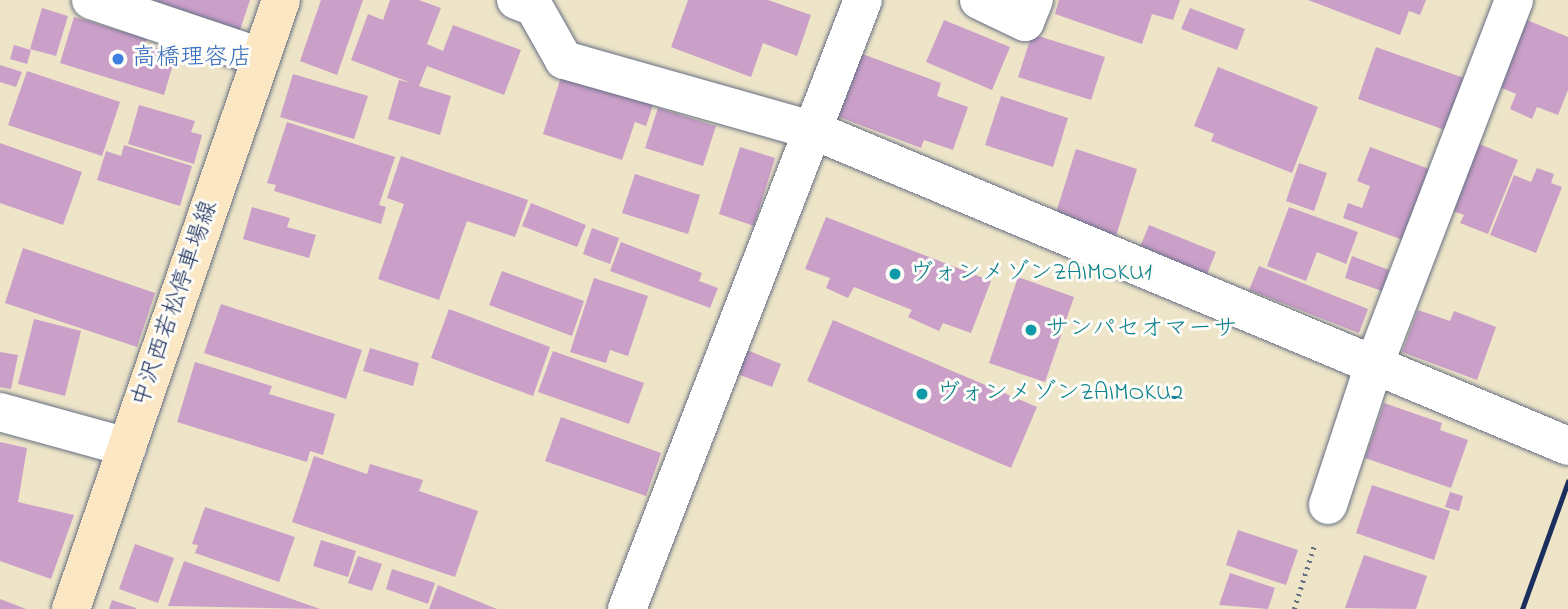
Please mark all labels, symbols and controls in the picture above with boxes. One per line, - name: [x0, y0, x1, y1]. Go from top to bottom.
- place label: 高橋理容店: [132, 45, 252, 73]
- marker: 高橋理容店: [110, 51, 126, 67]
- street label: 中沢西若松停車場線: [127, 197, 225, 411]
- place label: ヴォンメゾンZAIMOKU1: [909, 260, 1152, 288]
- marker: ヴォンメゾンZAIMOKU1: [887, 266, 903, 282]
- place label: サンパセオマーサ: [1045, 316, 1237, 344]
- marker: サンパセオマーサ: [1023, 322, 1039, 338]
- place label: ヴォンメゾンZAIMOKU2: [936, 380, 1183, 408]
- marker: ヴォンメゾンZAIMOKU2: [914, 386, 930, 402]

